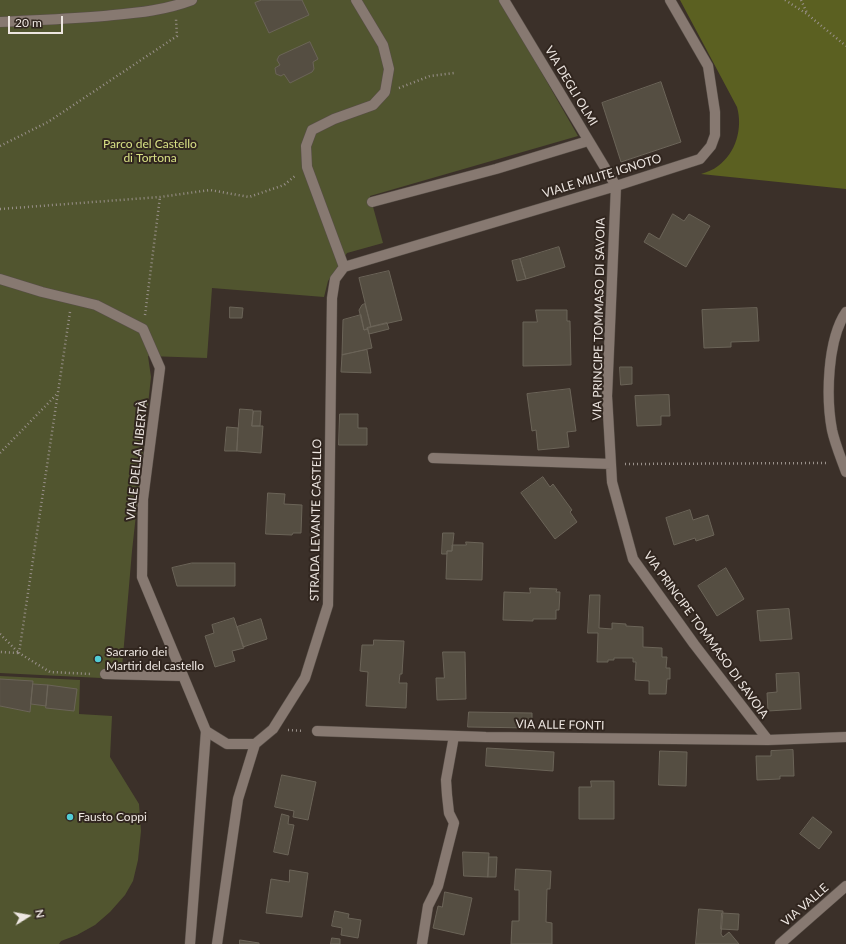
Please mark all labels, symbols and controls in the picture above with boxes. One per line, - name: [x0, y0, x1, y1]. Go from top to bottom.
- scale bar: [10, 8, 65, 34]
- text: 20 m: [15, 15, 42, 30]
- street label: VIA DEGLI OLMI: [542, 44, 600, 128]
- park label: Parco del Castello di Tortona: [103, 137, 197, 165]
- street label: VIALE MILITE IGNOTO: [541, 151, 663, 201]
- street label: VIA PRINCIPE TOMMASO DI SAVOIA: [590, 218, 608, 420]
- street label: VIALE DELLA LIBERTÀ: [124, 399, 150, 521]
- street label: STRADA LEVANTE CASTELLO: [307, 439, 325, 601]
- street label: VIA PRINCIPE TOMMASO DI SAVOIA: [641, 549, 771, 721]
- place label: Sacrario dei Martiri del castello: [106, 645, 204, 673]
- marker: Sacrario dei Martiri del castello: [93, 654, 103, 664]
- street label: VIA ALLE FONTI: [515, 717, 605, 733]
- place label: Fausto Coppi: [78, 810, 147, 824]
- marker: Fausto Coppi: [65, 812, 75, 822]
- street label: VIA VALLE: [779, 881, 831, 929]
- north arrow: [8, 896, 48, 936]
- text: N: [33, 908, 47, 919]

